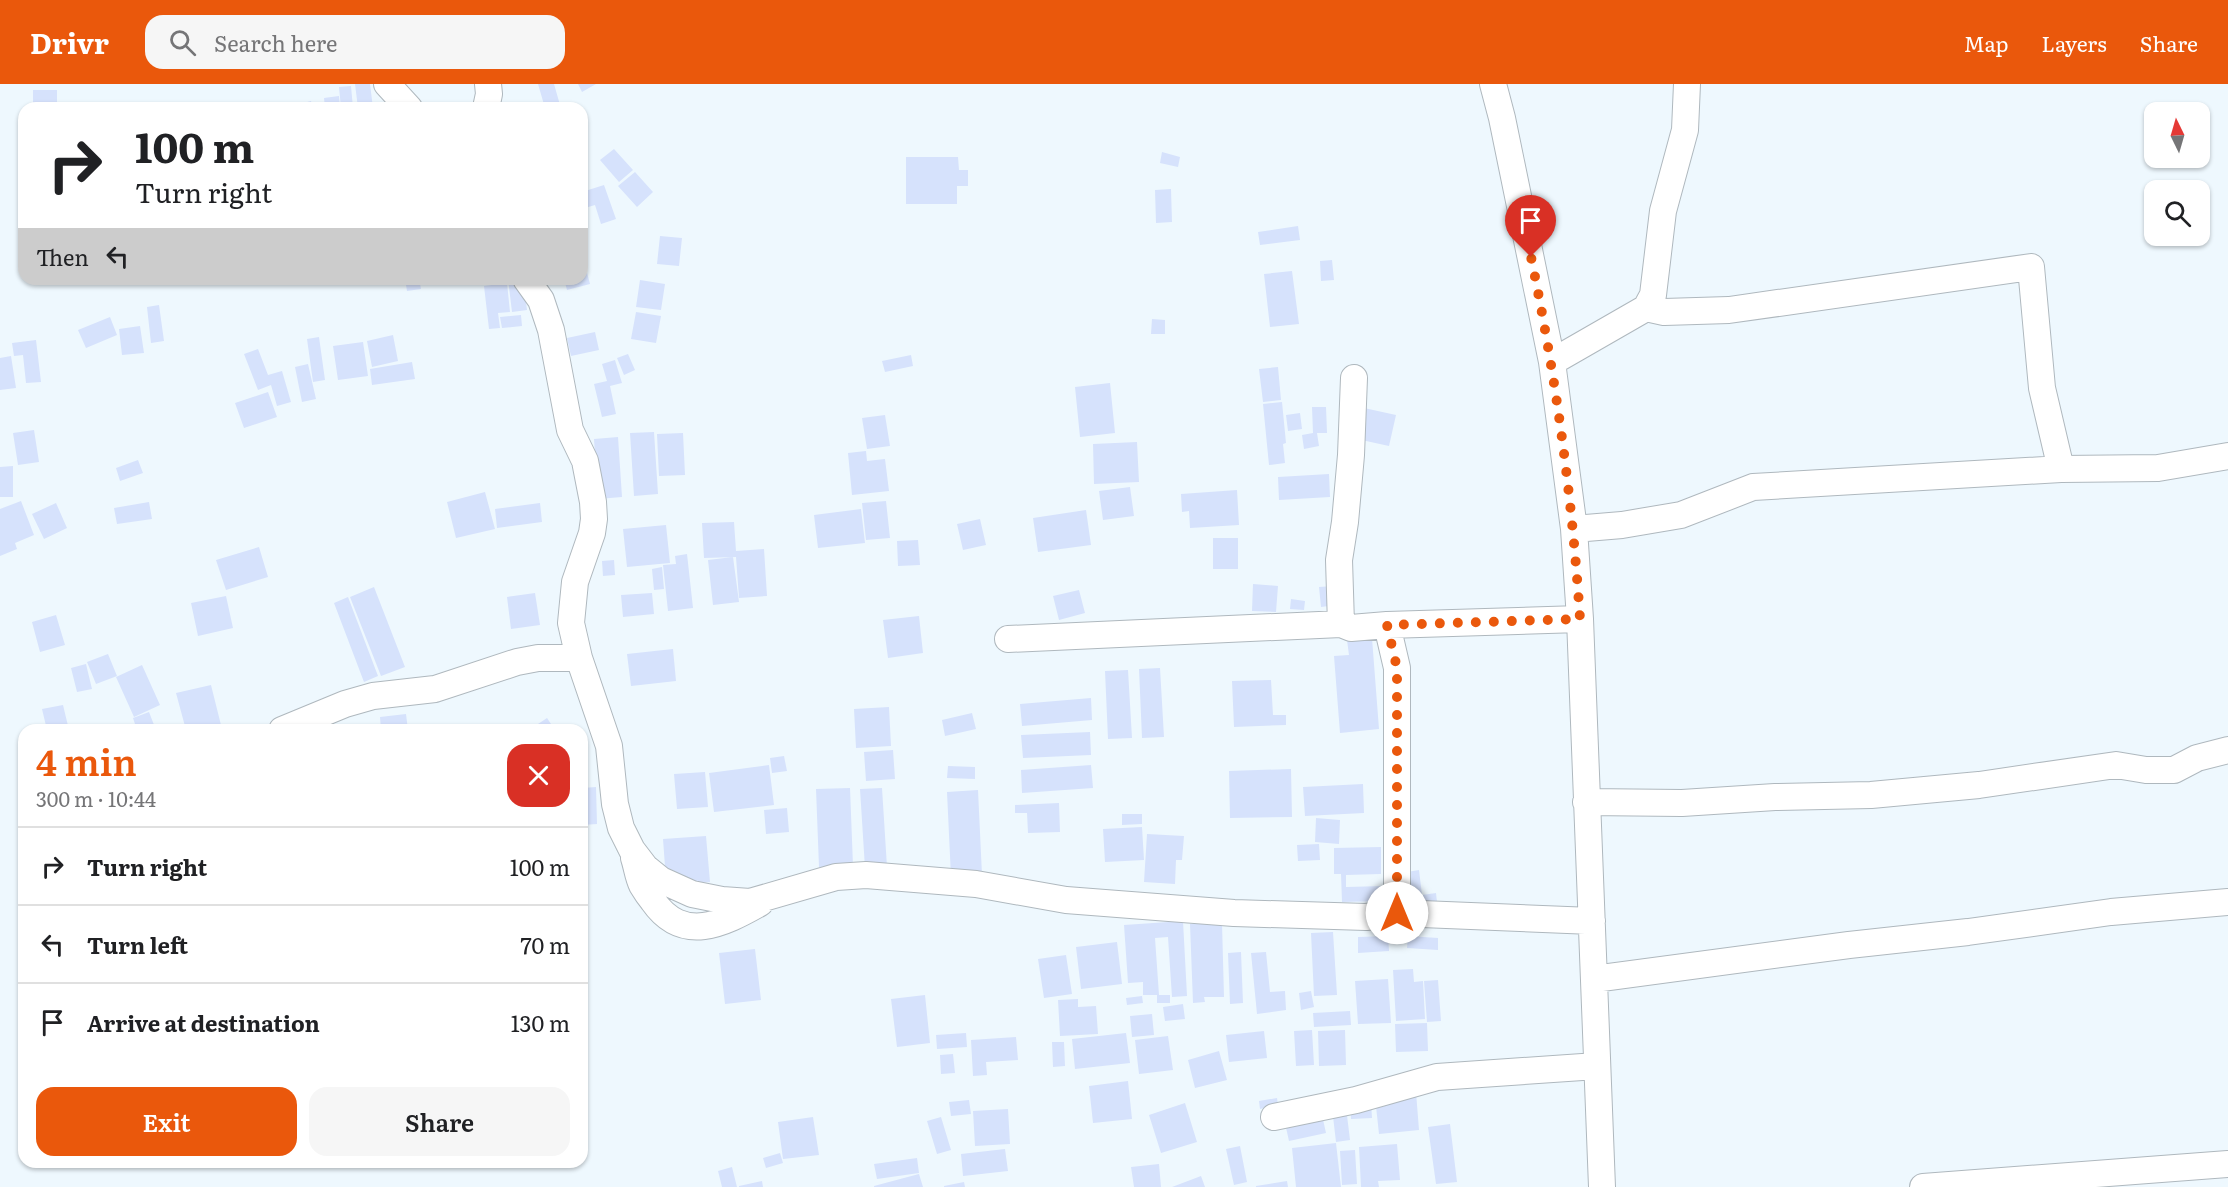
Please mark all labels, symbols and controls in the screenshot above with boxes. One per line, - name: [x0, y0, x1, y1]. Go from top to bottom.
- search box: [145, 15, 565, 69]
- text: Drivr: [30, 21, 109, 63]
- icon: search: [166, 26, 199, 59]
- text: Search here: [214, 26, 337, 59]
- text: Map: [1964, 27, 2009, 58]
- text: Layers: [2042, 27, 2107, 58]
- text: Share: [2140, 27, 2198, 58]
- north arrow: [2144, 102, 2210, 168]
- map controls: [2144, 102, 2210, 246]
- text: 100 m: [135, 114, 254, 176]
- icon: right: [36, 126, 114, 204]
- text: Turn right: [135, 171, 272, 211]
- button: search: [2144, 180, 2210, 246]
- pin: [1505, 195, 1556, 257]
- icon: arrive: [1514, 204, 1547, 237]
- text: Then: [36, 240, 89, 273]
- icon: left: [101, 240, 134, 273]
- text: 4 min: [36, 734, 137, 787]
- button: close: [507, 744, 570, 807]
- text: 300 m · 10:44: [36, 783, 156, 813]
- icon: right: [36, 850, 69, 883]
- text: Turn right: [87, 850, 207, 883]
- text: 100 m: [510, 850, 570, 883]
- position arrow: [1365, 881, 1429, 945]
- icon: left: [36, 928, 69, 961]
- text: Turn left: [87, 928, 188, 961]
- text: 70 m: [520, 928, 570, 961]
- icon: arrive: [36, 1006, 69, 1039]
- text: Arrive at destination: [87, 1006, 320, 1039]
- text: 130 m: [511, 1006, 570, 1039]
- button: Exit: [36, 1087, 297, 1156]
- button: Share: [309, 1087, 570, 1156]

